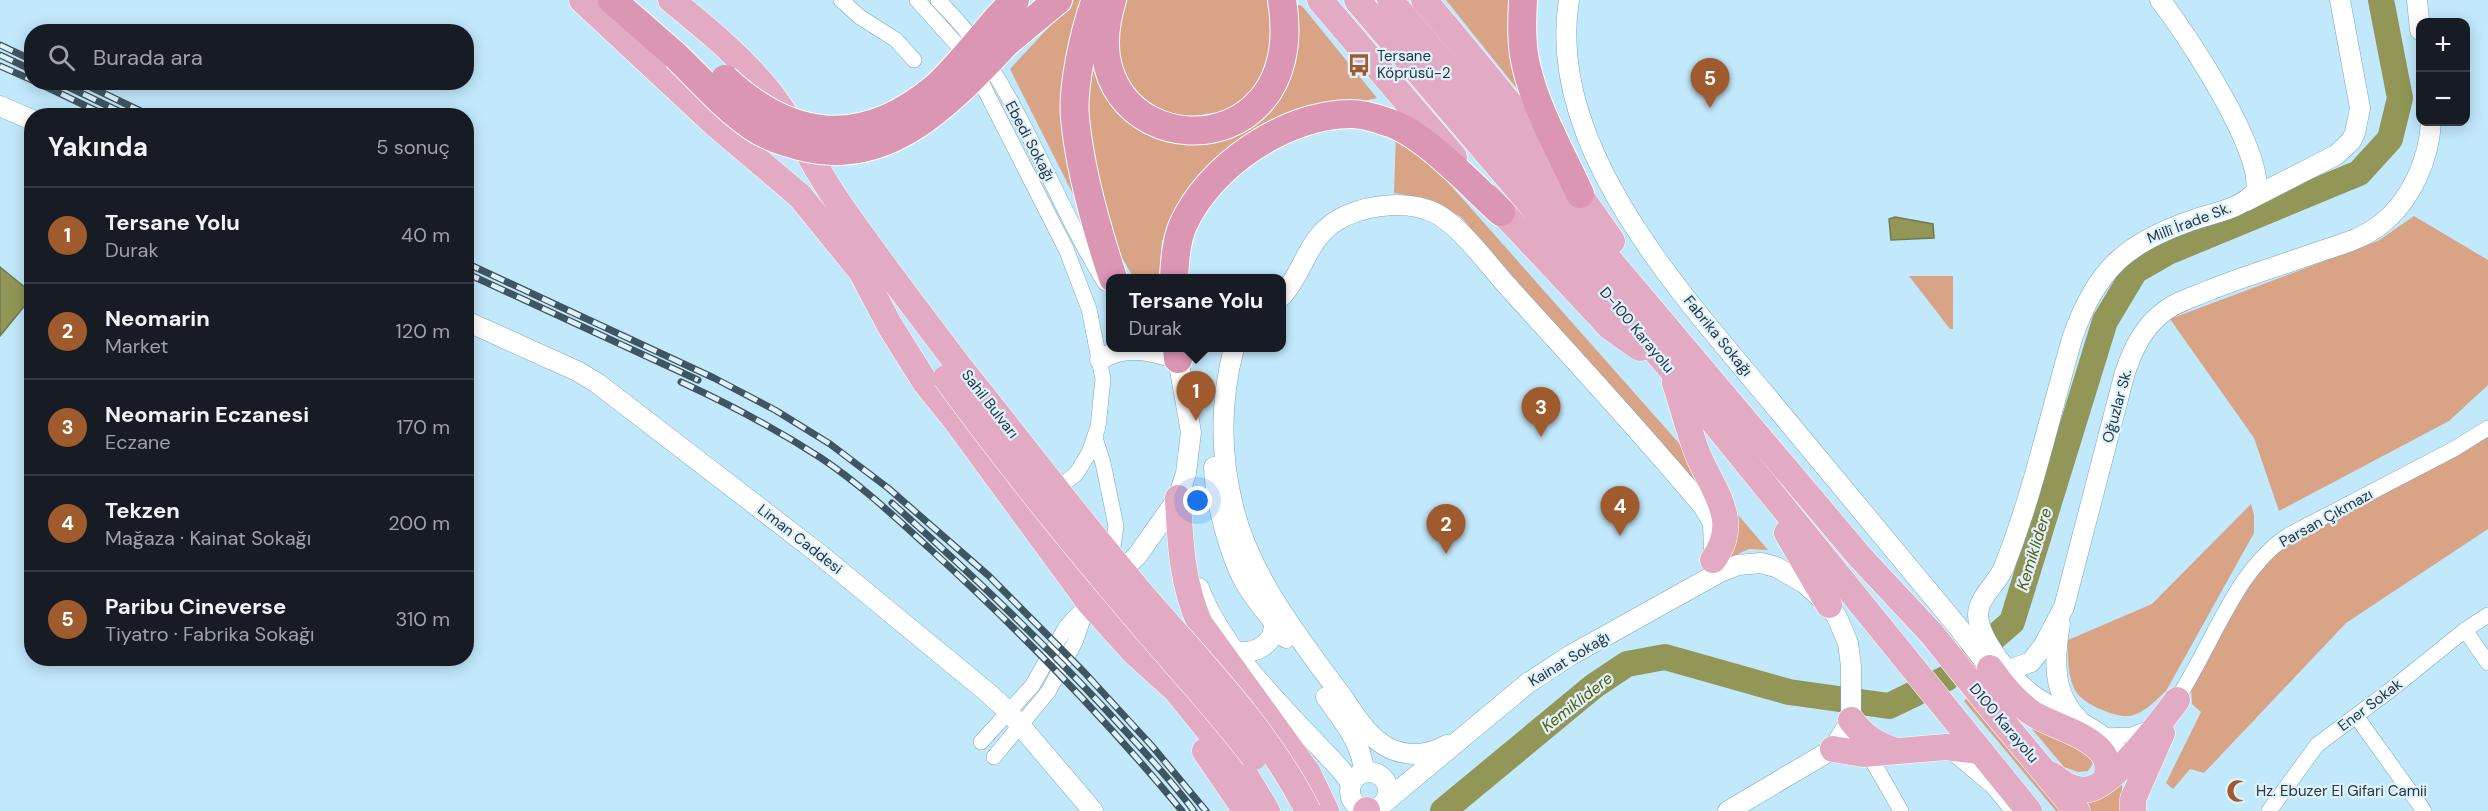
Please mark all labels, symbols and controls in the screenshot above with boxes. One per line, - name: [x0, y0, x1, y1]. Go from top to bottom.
- map controls: [2416, 18, 2470, 126]
- button: +: [2416, 18, 2470, 72]
- search box: [24, 24, 474, 90]
- icon: search: [45, 41, 78, 74]
- text: Burada ara: [93, 43, 203, 72]
- place label: Tersane Köprüsü-2: [1377, 46, 1451, 83]
- bus stop icon: Tersane Köprüsü-2: [1346, 52, 1372, 78]
- pin: 5: [1690, 58, 1730, 108]
- button: −: [2416, 72, 2470, 126]
- street label: Ebedi Sokağı: [1000, 97, 1060, 185]
- text: Yakında: [48, 130, 148, 164]
- text: 5 sonuç: [376, 134, 450, 160]
- street label: Millî İrade Sk.: [2144, 198, 2234, 248]
- text: Tersane Yolu: [105, 208, 240, 237]
- text: 1: [64, 222, 71, 248]
- text: 40 m: [401, 222, 450, 248]
- text: Durak: [105, 237, 159, 263]
- popup: [1106, 274, 1286, 352]
- street label: D-100 Karayolu: [1595, 283, 1679, 377]
- text: Tersane Yolu: [1129, 286, 1263, 315]
- street label: Fabrika Sokağı: [1679, 291, 1757, 381]
- text: Neomarin: [105, 304, 210, 333]
- text: Durak: [1129, 315, 1182, 341]
- text: 2: [62, 318, 73, 344]
- text: 120 m: [396, 318, 450, 344]
- text: Market: [105, 333, 168, 359]
- street label: Sahil Bulvarı: [957, 366, 1023, 442]
- street label: Oğuzlar Sk.: [2098, 367, 2136, 445]
- pin: 1: [1176, 372, 1216, 421]
- pin: 3: [1522, 388, 1560, 437]
- text: Neomarin Eczanesi: [105, 400, 309, 429]
- text: 3: [61, 414, 74, 440]
- text: 170 m: [397, 414, 450, 440]
- text: Eczane: [105, 429, 171, 455]
- street label: Parsan Çıkmazı: [2276, 484, 2376, 552]
- your location: [1183, 486, 1212, 515]
- pin: 4: [1600, 486, 1640, 536]
- text: Tekzen: [105, 496, 180, 525]
- street label: Liman Caddesi: [753, 500, 847, 578]
- pin: 2: [1426, 504, 1466, 554]
- water label: Kemiklidere: [2012, 505, 2056, 593]
- text: 4: [61, 510, 74, 536]
- text: 200 m: [388, 510, 450, 536]
- text: Mağaza · Kainat Sokağı: [105, 525, 311, 551]
- text: Paribu Cineverse: [105, 592, 286, 621]
- text: 5: [61, 606, 74, 632]
- text: 310 m: [395, 606, 450, 632]
- text: Tiyatro · Fabrika Sokağı: [105, 621, 315, 647]
- street label: Kainat Sokağı: [1525, 627, 1613, 691]
- water label: Kemiklidere: [1537, 668, 1617, 736]
- street label: Ener Sokak: [2334, 674, 2407, 736]
- street label: D100 Karayolu: [1965, 679, 2043, 767]
- mosque icon: Hz. Ebuzer El Gifari Camii: [2225, 778, 2251, 804]
- place label: Hz. Ebuzer El Gifari Camii: [2256, 781, 2427, 801]

